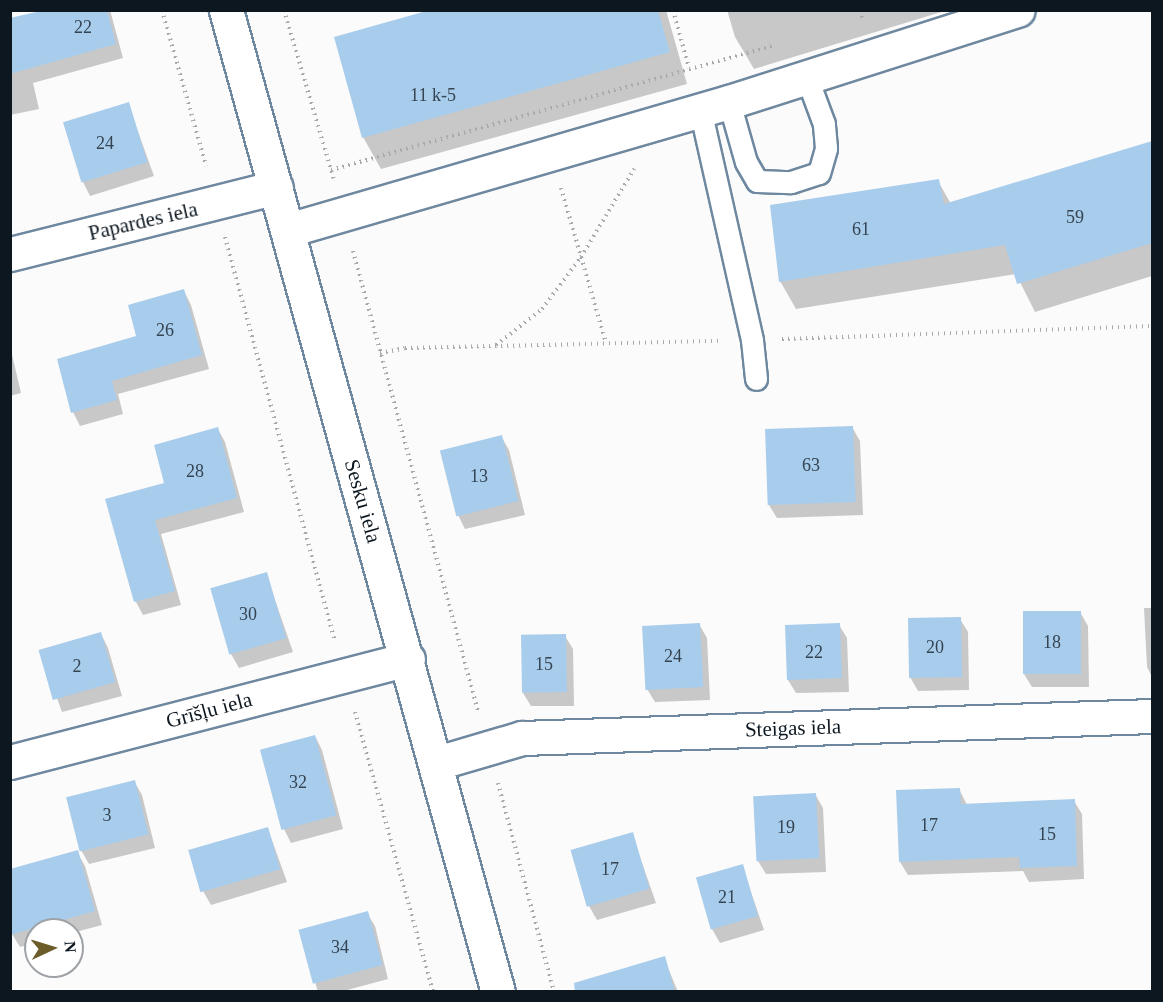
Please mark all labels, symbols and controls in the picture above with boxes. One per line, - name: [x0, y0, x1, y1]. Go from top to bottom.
- house number: 22: [74, 16, 92, 38]
- house number: 11 k-5: [410, 84, 456, 106]
- house number: 24: [96, 132, 114, 154]
- street label: Papardes iela: [86, 196, 200, 246]
- house number: 59: [1066, 206, 1084, 228]
- house number: 61: [852, 218, 870, 240]
- house number: 26: [156, 319, 174, 341]
- house number: 63: [802, 454, 820, 476]
- street label: Sesku iela: [339, 456, 387, 546]
- house number: 28: [186, 460, 204, 482]
- house number: 13: [470, 465, 488, 487]
- house number: 30: [239, 603, 257, 625]
- house number: 18: [1043, 631, 1061, 653]
- house number: 20: [926, 636, 944, 658]
- house number: 22: [805, 641, 823, 663]
- house number: 24: [664, 645, 682, 667]
- house number: 15: [535, 653, 553, 675]
- house number: 2: [72, 655, 82, 677]
- street label: Grīšļu iela: [163, 686, 255, 734]
- street label: Steigas iela: [744, 714, 842, 742]
- house number: 32: [289, 771, 307, 793]
- house number: 3: [102, 804, 112, 826]
- house number: 17: [920, 814, 938, 836]
- house number: 19: [777, 816, 795, 838]
- house number: 15: [1038, 823, 1056, 845]
- house number: 17: [601, 858, 619, 880]
- house number: 21: [718, 886, 736, 908]
- north arrow: [24, 918, 84, 978]
- house number: 34: [331, 936, 349, 958]
- text: N: [62, 940, 79, 953]

